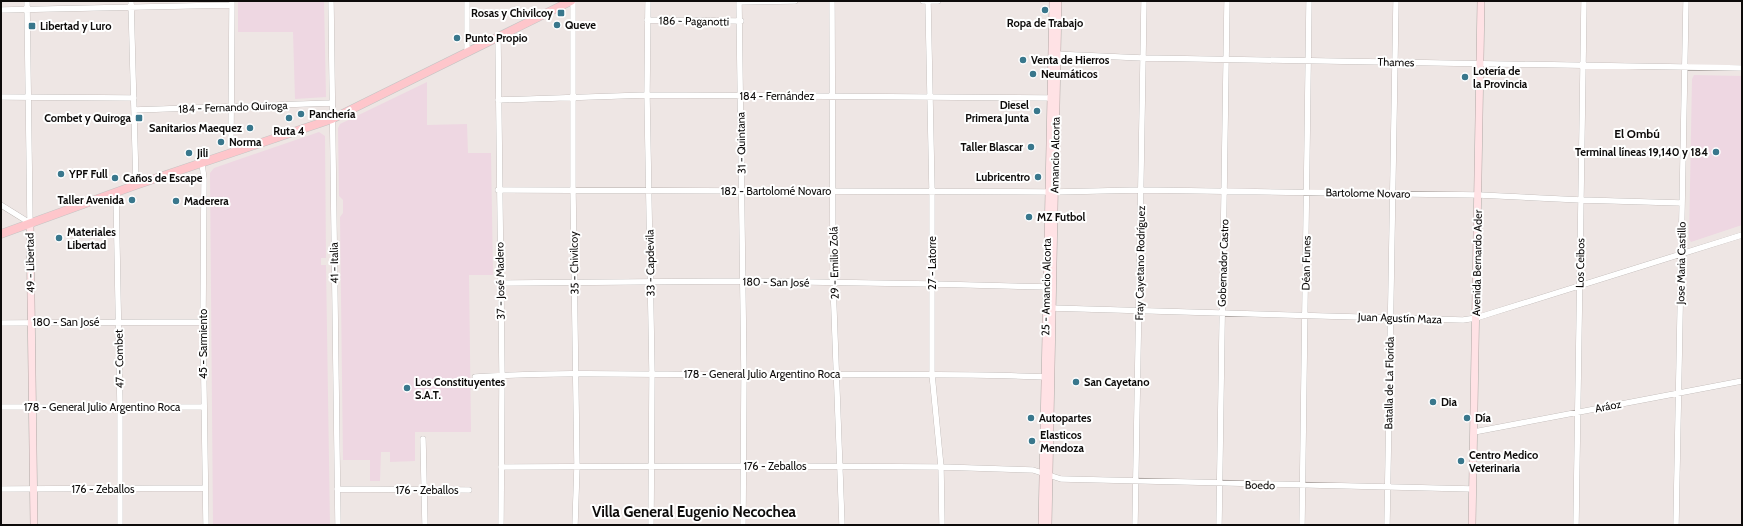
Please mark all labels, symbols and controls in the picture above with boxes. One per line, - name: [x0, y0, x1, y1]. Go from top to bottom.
- marker: Ropa de Trabajo: [1040, 5, 1050, 15]
- place label: Rosas y Chivilcoy: [471, 6, 553, 20]
- marker: Rosas y Chivilcoy: [556, 8, 566, 18]
- street label: 186 - Paganotti: [659, 13, 729, 29]
- place label: Ropa de Trabajo: [1007, 16, 1083, 30]
- place label: Queve: [565, 18, 596, 32]
- place label: Libertad y Luro: [40, 19, 111, 33]
- marker: Queve: [552, 20, 562, 30]
- marker: Libertad y Luro: [27, 21, 37, 31]
- place label: Punto Propio: [465, 31, 528, 45]
- marker: Punto Propio: [452, 33, 462, 43]
- place label: Venta de Hierros: [1031, 53, 1110, 67]
- marker: Venta de Hierros: [1018, 55, 1028, 65]
- street label: Thames: [1377, 55, 1415, 69]
- place label: Lotería de la Provincia: [1473, 64, 1528, 91]
- place label: Neumáticos: [1041, 67, 1098, 81]
- marker: Neumáticos: [1028, 69, 1038, 79]
- marker: Lotería de la Provincia: [1460, 72, 1470, 82]
- street label: 184 - Fernández: [739, 89, 815, 103]
- street label: 184 - Fernando Quiroga: [178, 98, 289, 116]
- place label: Diesel Primera Junta: [965, 98, 1030, 125]
- marker: Diesel Primera Junta: [1032, 106, 1042, 116]
- place label: Panchería: [309, 107, 356, 121]
- marker: Panchería: [296, 109, 306, 119]
- place label: Combet y Quiroga: [44, 111, 132, 125]
- street label: 31 - Quintana: [733, 111, 749, 174]
- marker: Combet y Quiroga: [134, 113, 144, 123]
- marker: Ruta 4: [284, 113, 294, 123]
- street label: Amancio Alcorta: [1047, 116, 1063, 193]
- place label: Sanitarios Maequez: [149, 121, 243, 135]
- marker: Sanitarios Maequez: [245, 123, 255, 133]
- place label: Ruta 4: [273, 124, 305, 138]
- district label: El Ombú: [1614, 126, 1660, 141]
- place label: Norma: [229, 135, 262, 149]
- marker: Norma: [216, 137, 226, 147]
- place label: Taller Blascar: [961, 140, 1023, 154]
- marker: Taller Blascar: [1026, 142, 1036, 152]
- place label: Terminal líneas 19,140 y 184: [1575, 145, 1708, 159]
- place label: Jili: [196, 146, 208, 160]
- marker: Terminal líneas 19,140 y 184: [1711, 147, 1721, 157]
- marker: Jili: [184, 148, 194, 158]
- place label: YPF Full: [68, 167, 108, 181]
- marker: YPF Full: [56, 169, 66, 179]
- place label: Lubricentro: [976, 170, 1030, 184]
- place label: Caños de Escape: [123, 171, 203, 185]
- marker: Lubricentro: [1033, 172, 1043, 182]
- marker: Caños de Escape: [110, 173, 120, 183]
- street label: 182 - Bartolomé Novaro: [721, 184, 831, 198]
- street label: Bartolome Novaro: [1325, 185, 1411, 201]
- place label: Taller Avenida: [58, 193, 125, 207]
- place label: Maderera: [184, 194, 229, 208]
- marker: Taller Avenida: [127, 195, 137, 205]
- marker: Maderera: [171, 196, 181, 206]
- street label: Fray Cayetano Rodríguez: [1132, 206, 1148, 320]
- street label: Avenida Bernardo Ader: [1469, 209, 1485, 316]
- place label: MZ Futbol: [1037, 210, 1086, 224]
- marker: MZ Futbol: [1024, 212, 1034, 222]
- street label: Gobernador Castro: [1214, 219, 1232, 307]
- street label: Jose Maria Castillo: [1673, 221, 1689, 306]
- place label: Materiales Libertad: [67, 225, 116, 252]
- street label: 29 - Emilio Zolá: [826, 226, 842, 299]
- street label: 33 - Capdevila: [642, 229, 658, 297]
- street label: 35 - Chivilcoy: [566, 231, 582, 295]
- street label: 49 - Libertad: [22, 233, 38, 293]
- marker: Materiales Libertad: [54, 233, 64, 243]
- street label: Déan Funes: [1299, 235, 1313, 291]
- street label: 27 - Latorre: [925, 236, 939, 290]
- street label: 25 - Amancio Alcorta: [1038, 237, 1054, 336]
- street label: Los Ceibos: [1573, 238, 1587, 288]
- street label: 41 - Italia: [327, 241, 341, 284]
- street label: 37 - José Madero: [492, 242, 508, 320]
- street label: 180 - San José: [743, 274, 810, 290]
- street label: 45 - Sarmiento: [196, 309, 210, 379]
- street label: Juan Agustín Maza: [1357, 310, 1443, 326]
- street label: 180 - San José: [33, 315, 100, 329]
- street label: 47 - Combet: [111, 329, 127, 389]
- street label: Batalla de La Florida: [1381, 336, 1397, 429]
- street label: 178 - General Julio Argentino Roca: [684, 367, 841, 381]
- place label: Los Constituyentes S.A.T.: [415, 375, 506, 402]
- place label: San Cayetano: [1084, 375, 1149, 389]
- marker: San Cayetano: [1071, 377, 1081, 387]
- marker: Los Constituyentes S.A.T.: [402, 383, 412, 393]
- place label: Dia: [1441, 395, 1457, 409]
- marker: Dia: [1428, 397, 1438, 407]
- street label: Aráoz: [1594, 397, 1622, 415]
- street label: 178 - General Julio Argentino Roca: [24, 400, 181, 414]
- place label: Autopartes: [1039, 411, 1092, 425]
- place label: Día: [1475, 411, 1491, 425]
- marker: Autopartes: [1026, 413, 1036, 423]
- marker: Día: [1462, 413, 1472, 423]
- place label: Elasticos Mendoza: [1040, 428, 1084, 455]
- marker: Elasticos Mendoza: [1027, 436, 1037, 446]
- place label: Centro Medico Veterinaria: [1469, 448, 1538, 475]
- marker: Centro Medico Veterinaria: [1456, 456, 1466, 466]
- street label: 176 - Zeballos: [743, 459, 807, 473]
- street label: Boedo: [1245, 478, 1275, 492]
- street label: 176 - Zeballos: [71, 482, 135, 496]
- street label: 176 - Zeballos: [395, 483, 459, 497]
- district label: Villa General Eugenio Necochea: [592, 503, 797, 521]

